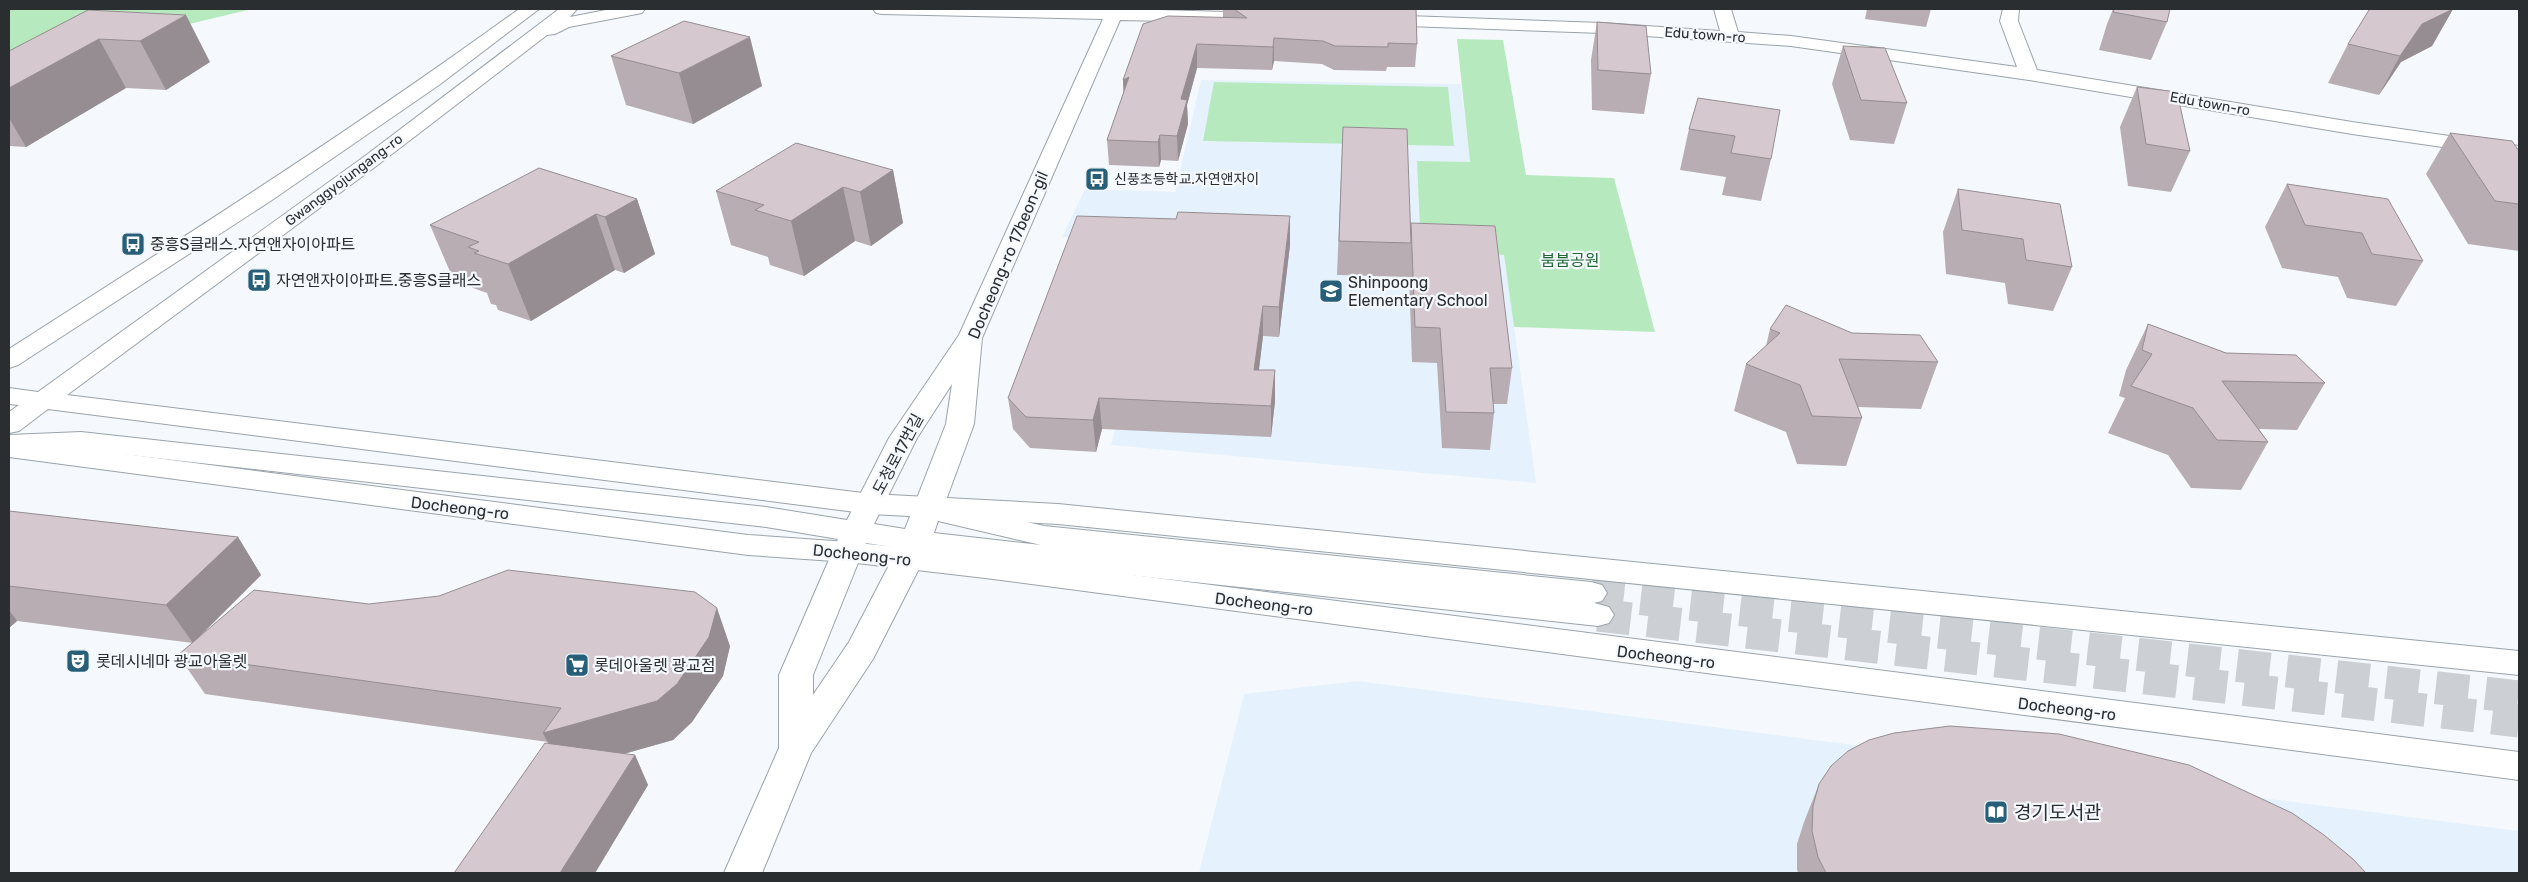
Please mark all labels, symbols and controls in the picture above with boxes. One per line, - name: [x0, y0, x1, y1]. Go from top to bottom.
- street label: Edu town-ro: [1664, 24, 1746, 46]
- street label: Edu town-ro: [2168, 89, 2252, 119]
- street label: Gwanggyojungang-ro: [282, 130, 406, 230]
- bus stop icon: 신풍초등학교.자연앤자이: [1084, 166, 1110, 192]
- street label: Docheong-ro 17beon-gil: [964, 168, 1052, 342]
- place label: 신풍초등학교.자연앤자이: [1114, 171, 1259, 188]
- bus stop icon: 중흥S클래스.자연앤자이아파트: [120, 231, 146, 257]
- place label: 중흥S클래스.자연앤자이아파트: [150, 235, 355, 254]
- park label: 붐붐공원: [1541, 251, 1599, 270]
- bus stop icon: 자연앤자이아파트.중흥S클래스: [246, 267, 272, 293]
- place label: 자연앤자이아파트.중흥S클래스: [276, 271, 481, 290]
- place label: Shinpoong Elementary School: [1348, 273, 1488, 310]
- school or university icon: Shinpoong Elementary School: [1318, 278, 1344, 304]
- street label: 도청로17번길: [869, 410, 927, 498]
- street label: Docheong-ro: [410, 493, 510, 523]
- street label: Docheong-ro: [812, 540, 912, 570]
- street label: Docheong-ro: [1214, 589, 1314, 619]
- street label: Docheong-ro: [1616, 642, 1716, 672]
- theatre icon: 롯데시네마 광교아울렛: [65, 648, 91, 674]
- place label: 롯데시네마 광교아울렛: [96, 652, 247, 671]
- supermarket icon: 롯데아울렛 광교점: [564, 652, 590, 678]
- place label: 롯데아울렛 광교점: [594, 656, 716, 675]
- street label: Docheong-ro: [2017, 694, 2117, 724]
- library icon: 경기도서관: [1983, 799, 2009, 825]
- place label: 경기도서관: [2014, 801, 2101, 824]

